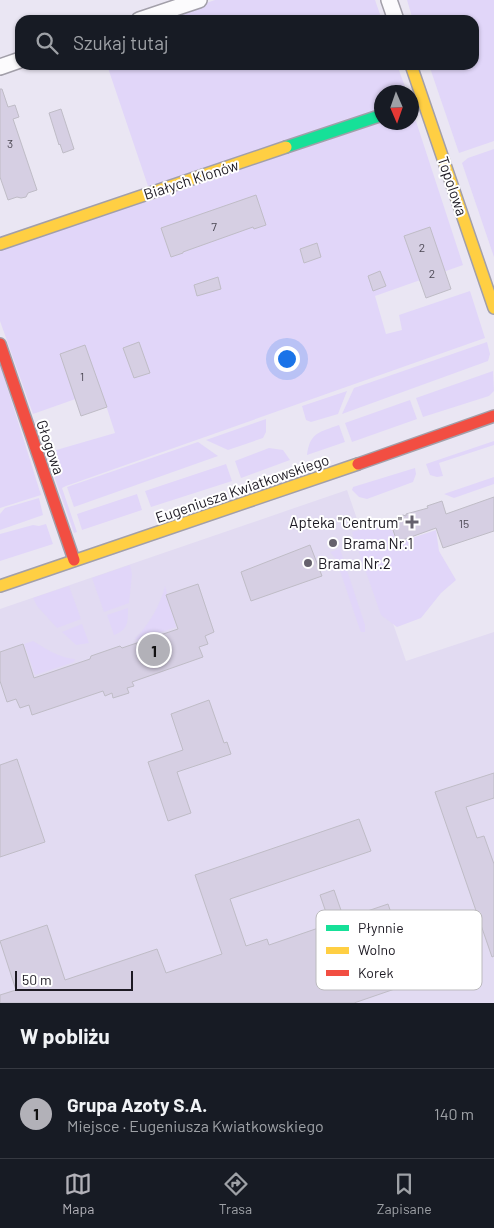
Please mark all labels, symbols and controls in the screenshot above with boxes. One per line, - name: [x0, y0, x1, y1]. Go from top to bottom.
- search box: [15, 15, 479, 70]
- icon: search: [33, 29, 61, 57]
- text: Szukaj tutaj: [73, 31, 169, 54]
- north arrow: [374, 85, 419, 130]
- house number: 3: [7, 136, 13, 150]
- street label: Topolowa: [434, 154, 472, 218]
- street label: Białych Klonów: [141, 155, 241, 203]
- house number: 7: [211, 219, 217, 233]
- house number: 2: [419, 240, 425, 254]
- house number: 2: [429, 266, 435, 280]
- your location: [274, 346, 300, 372]
- house number: 1: [80, 369, 84, 383]
- street label: Głogowa: [33, 417, 69, 477]
- street label: Eugeniusza Kwiatkowskiego: [153, 450, 331, 526]
- place label: Apteka "Centrum": [289, 513, 402, 531]
- marker: Apteka "Centrum": [406, 516, 418, 528]
- house number: 15: [459, 516, 469, 530]
- place label: Brama Nr.1: [343, 534, 413, 552]
- marker: Brama Nr.1: [327, 537, 339, 549]
- place label: Brama Nr.2: [318, 554, 391, 572]
- marker: Brama Nr.2: [302, 557, 314, 569]
- pin: 1: [138, 631, 170, 669]
- legend: [316, 910, 482, 990]
- text: Płynnie: [358, 919, 404, 936]
- text: Wolno: [358, 941, 396, 958]
- text: Korek: [358, 964, 393, 981]
- scale bar: [15, 968, 132, 991]
- text: 50 m: [22, 971, 51, 988]
- text: W pobliżu: [20, 1023, 110, 1048]
- text: Grupa Azoty S.A.: [67, 1093, 208, 1116]
- text: 1: [33, 1104, 39, 1123]
- text: 140 m: [434, 1104, 474, 1123]
- text: Miejsce · Eugeniusza Kwiatkowskiego: [67, 1116, 324, 1135]
- tab: Mapa: [62, 1170, 94, 1217]
- tab: Trasa: [219, 1170, 252, 1217]
- tab: Zapisane: [377, 1170, 432, 1217]

